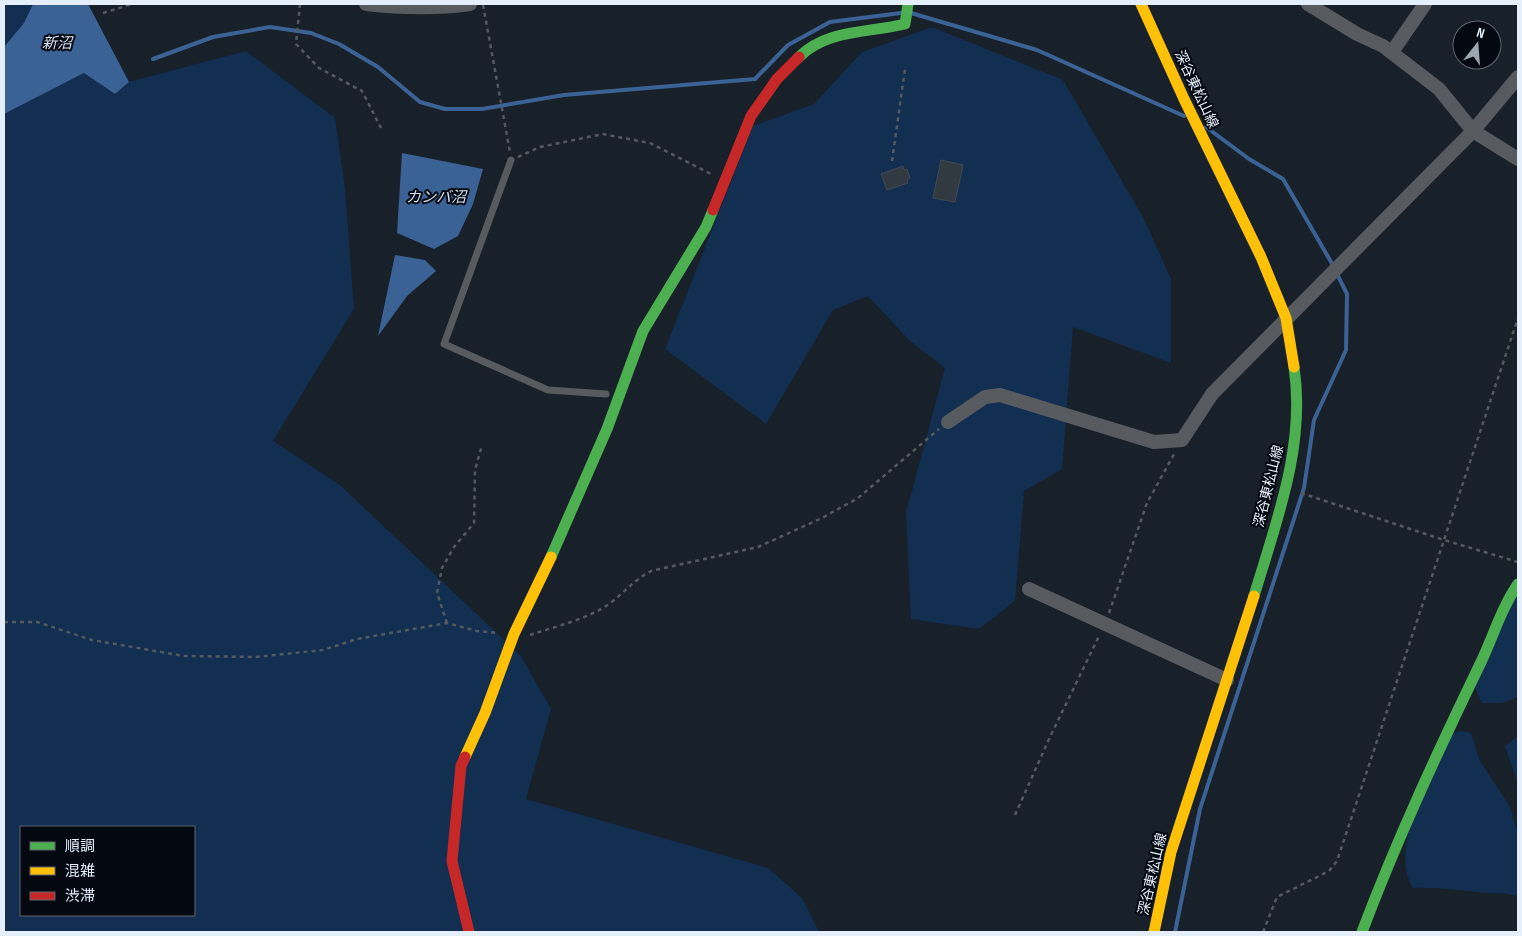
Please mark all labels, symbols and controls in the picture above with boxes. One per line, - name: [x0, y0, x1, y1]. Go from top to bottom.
- north arrow: [1452, 20, 1502, 70]
- text: N: [1475, 24, 1487, 42]
- water label: 新沼: [42, 34, 74, 53]
- street label: 深谷東松山線: [1171, 48, 1222, 131]
- water label: カンバ沼: [406, 188, 468, 207]
- street label: 深谷東松山線: [1250, 443, 1287, 529]
- legend: [20, 826, 195, 916]
- street label: 深谷東松山線: [1135, 831, 1170, 917]
- text: 順調: [65, 837, 95, 856]
- text: 混雑: [65, 862, 95, 881]
- text: 渋滞: [65, 887, 95, 906]

